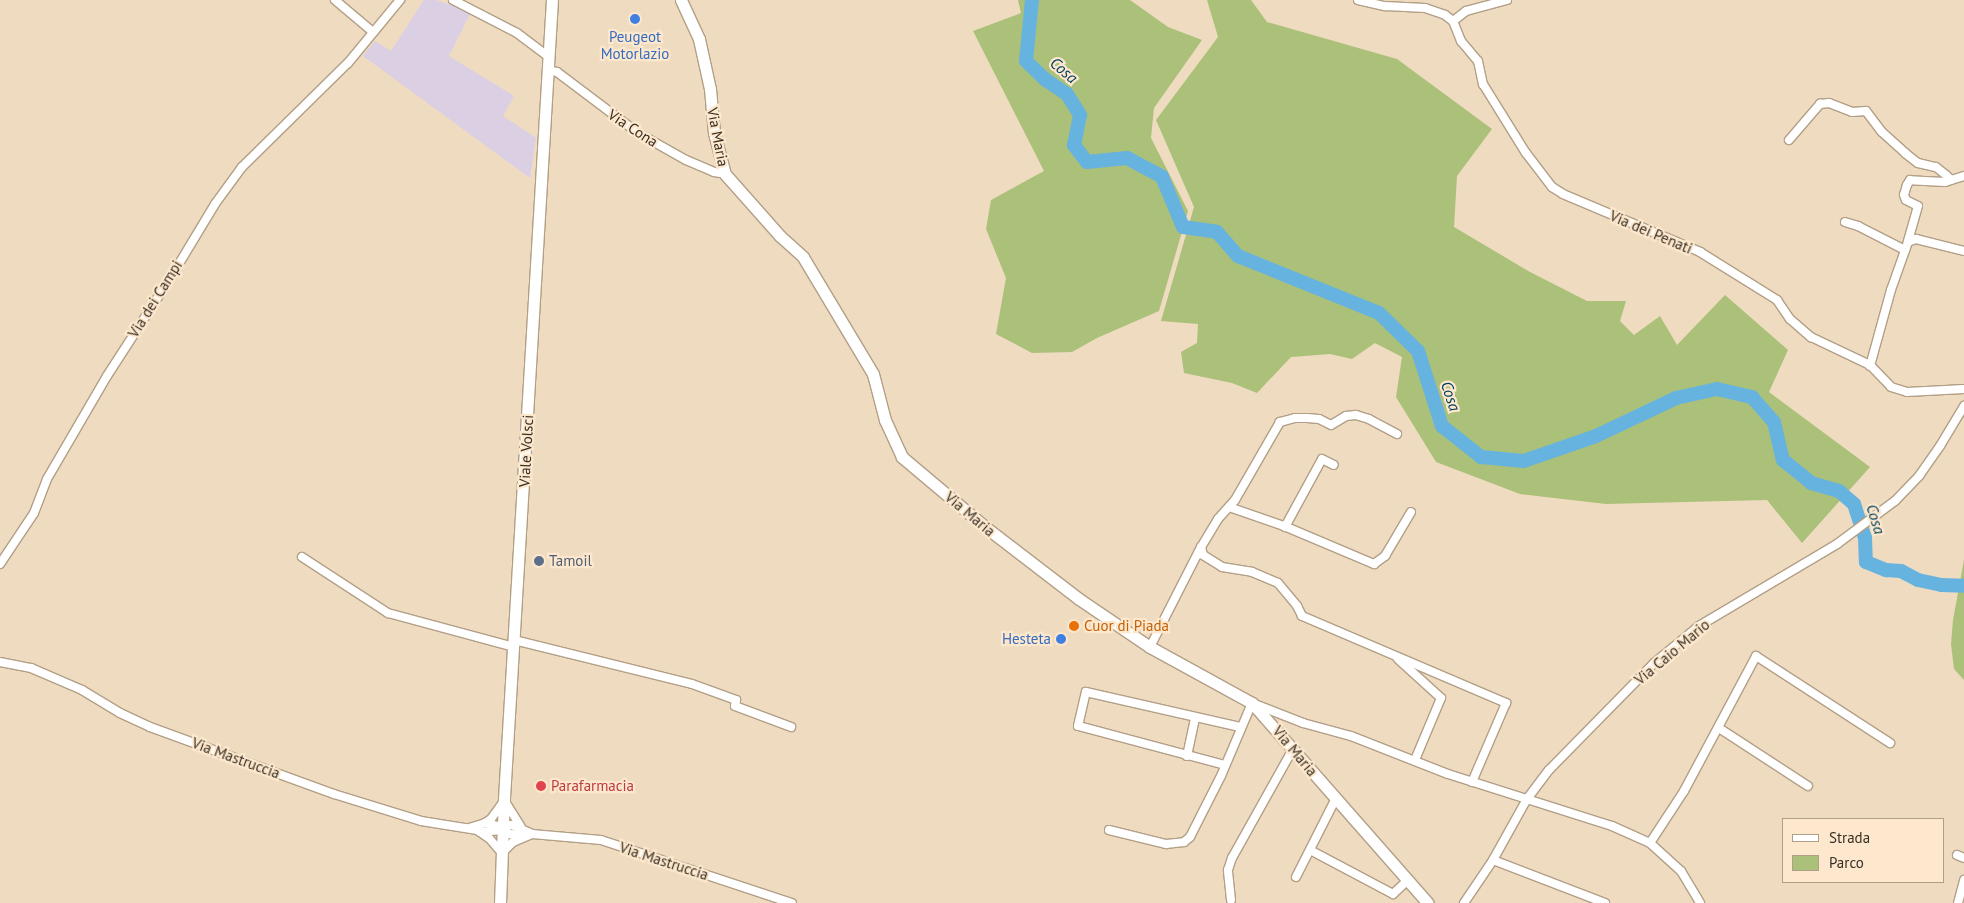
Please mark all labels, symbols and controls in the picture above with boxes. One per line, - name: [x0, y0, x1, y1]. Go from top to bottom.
- marker: Peugeot Motorlazio: [629, 13, 641, 25]
- place label: Peugeot Motorlazio: [601, 27, 669, 62]
- water label: Cosa: [1046, 53, 1082, 87]
- street label: Via Cona: [605, 105, 661, 151]
- street label: Via Maria: [703, 106, 733, 168]
- street label: Via dei Penati: [1607, 207, 1695, 257]
- street label: Via dei Campi: [124, 257, 186, 341]
- water label: Cosa: [1437, 379, 1465, 413]
- street label: Viale Volsci: [515, 414, 537, 488]
- street label: Via Maria: [941, 488, 999, 540]
- water label: Cosa: [1862, 502, 1890, 536]
- place label: Tamoil: [549, 552, 592, 570]
- marker: Tamoil: [533, 555, 545, 567]
- street label: Via Caio Mario: [1631, 615, 1713, 689]
- place label: Cuor di Piada: [1084, 617, 1169, 635]
- marker: Cuor di Piada: [1068, 620, 1080, 632]
- place label: Hesteta: [1002, 630, 1051, 648]
- marker: Hesteta: [1055, 633, 1067, 645]
- street label: Via Maria: [1269, 722, 1321, 780]
- street label: Via Mastruccia: [189, 734, 283, 782]
- place label: Parafarmacia: [551, 777, 634, 795]
- marker: Parafarmacia: [535, 780, 547, 792]
- legend: [1782, 818, 1944, 883]
- text: Strada: [1829, 828, 1870, 847]
- street label: Via Mastruccia: [617, 838, 711, 884]
- text: Parco: [1829, 853, 1864, 872]

